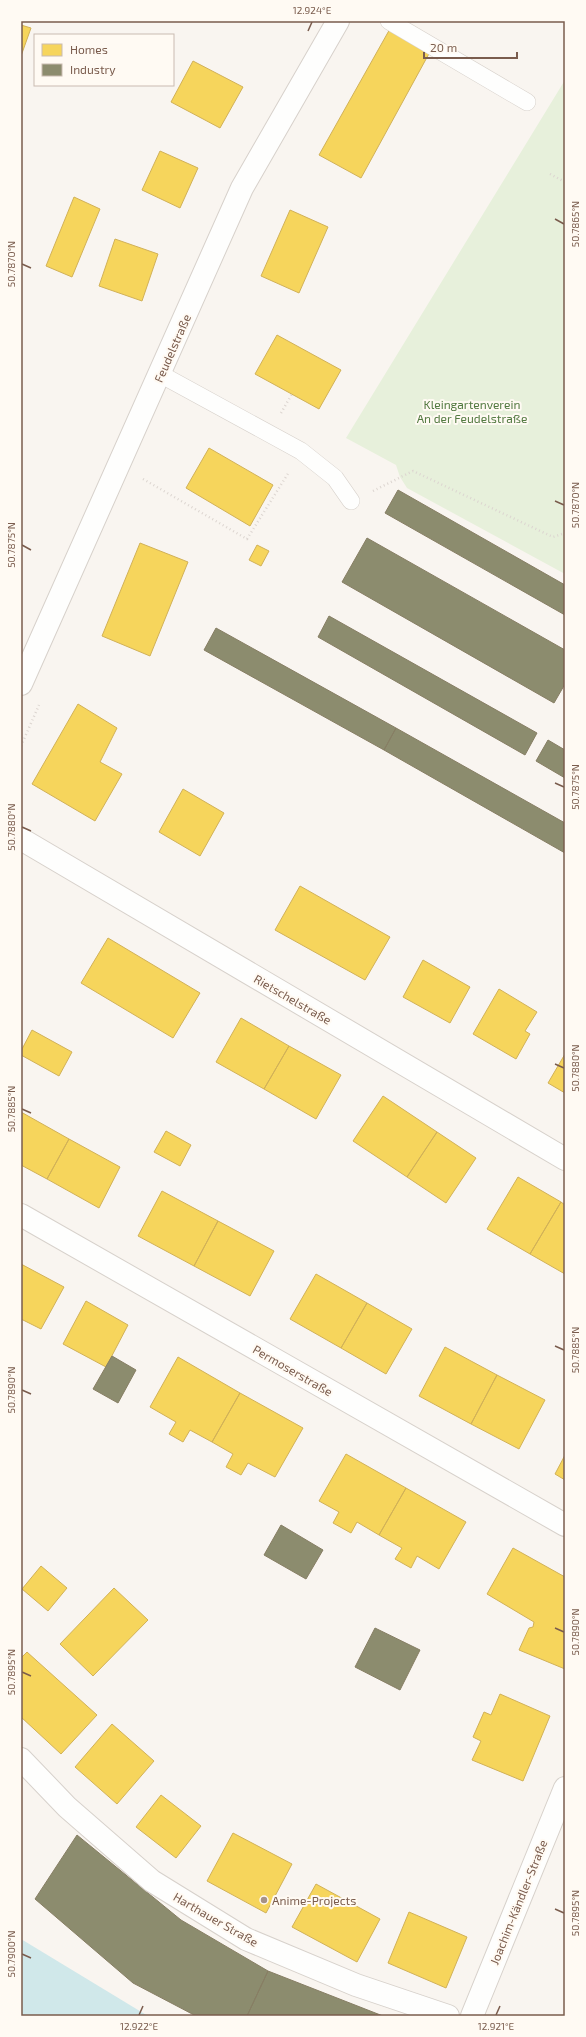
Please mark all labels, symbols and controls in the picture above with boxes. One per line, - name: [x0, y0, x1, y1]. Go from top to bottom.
- text: 12.924°E: [293, 4, 332, 16]
- legend: [34, 34, 174, 86]
- scale bar: [424, 34, 517, 60]
- text: 20 m: [430, 40, 457, 54]
- text: Homes: [70, 42, 108, 56]
- text: Industry: [70, 62, 116, 76]
- text: 50.7865°N: [569, 201, 581, 247]
- text: 50.7870°N: [5, 241, 17, 287]
- street label: Feudelstraße: [151, 312, 193, 384]
- park label: Kleingartenverein An der Feudelstraße: [417, 397, 527, 425]
- text: 50.7870°N: [569, 482, 581, 528]
- text: 50.7875°N: [5, 522, 17, 568]
- text: 50.7875°N: [569, 764, 581, 810]
- text: 50.7880°N: [5, 803, 17, 851]
- street label: Rietschelstraße: [252, 971, 334, 1027]
- text: 50.7880°N: [569, 1044, 581, 1092]
- text: 50.7885°N: [5, 1086, 17, 1132]
- text: 50.7885°N: [569, 1327, 581, 1373]
- street label: Permoserstraße: [251, 1342, 335, 1398]
- text: 50.7890°N: [5, 1367, 17, 1413]
- text: 50.7890°N: [569, 1609, 581, 1655]
- text: 50.7895°N: [5, 1649, 17, 1695]
- street label: Joachim-Kändler-Straße: [487, 1838, 549, 1966]
- street label: Harthauer Straße: [171, 1889, 261, 1949]
- text: 50.7895°N: [569, 1890, 581, 1936]
- place label: Anime-Projects: [272, 1893, 356, 1908]
- marker: Anime-Projects: [259, 1895, 269, 1905]
- text: 50.7900°N: [5, 1931, 17, 1977]
- text: 12.922°E: [120, 2020, 158, 2032]
- text: 12.921°E: [478, 2020, 515, 2032]

